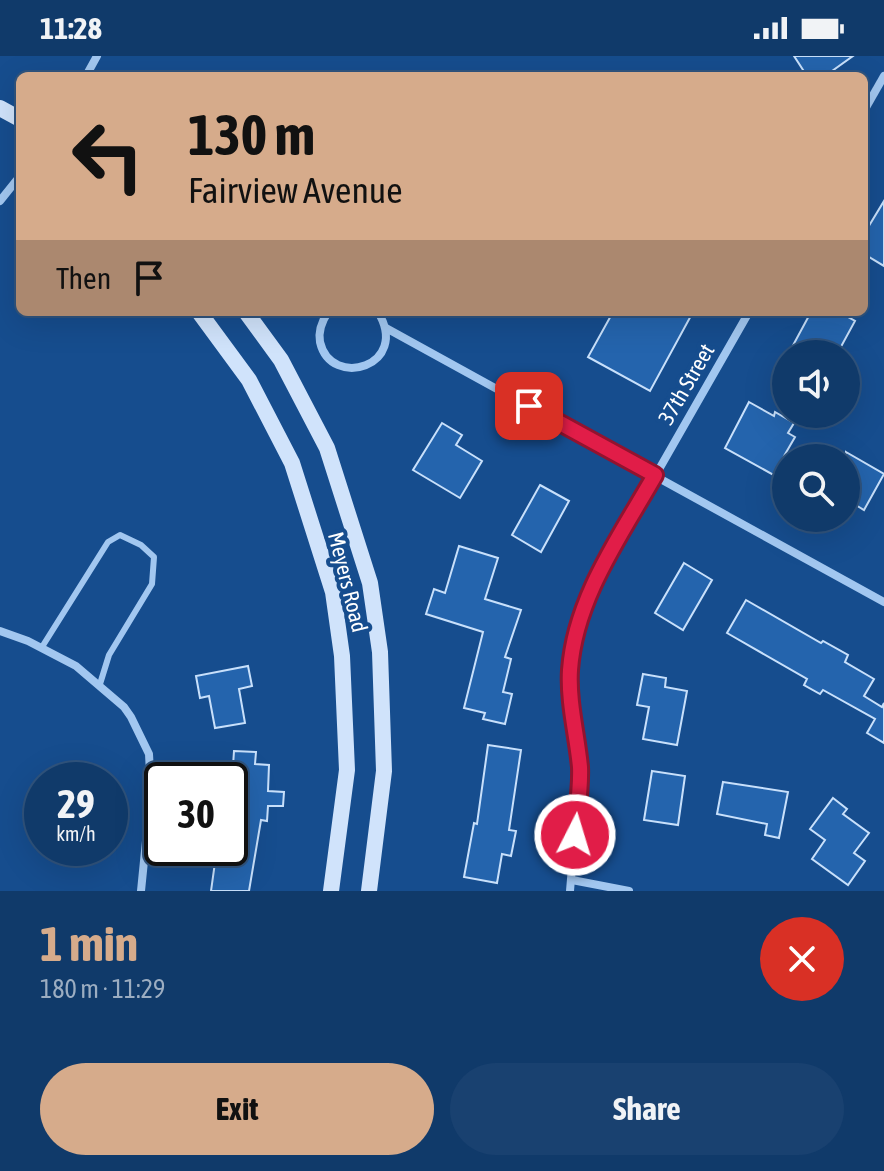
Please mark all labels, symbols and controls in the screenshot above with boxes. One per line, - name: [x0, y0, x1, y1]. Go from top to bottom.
- text: 11:28: [40, 11, 102, 45]
- text: 130 m: [188, 103, 315, 167]
- icon: left: [56, 104, 160, 208]
- text: Fairview Avenue: [188, 169, 403, 211]
- icon: arrive: [127, 256, 171, 300]
- text: Then: [56, 261, 111, 295]
- street label: 37th Street: [652, 339, 720, 429]
- map controls: [772, 340, 860, 532]
- button: sound: [772, 340, 860, 428]
- pin: [495, 372, 563, 440]
- icon: arrive: [507, 384, 551, 428]
- button: search: [772, 444, 860, 532]
- street label: Meyers Road: [323, 529, 373, 635]
- speed limit sign: 30: [144, 762, 248, 866]
- text: 29: [57, 781, 95, 826]
- position arrow: [533, 793, 617, 877]
- text: km/h: [56, 822, 96, 845]
- text: 1 min: [40, 916, 138, 971]
- button: close: [760, 917, 844, 1001]
- text: 180 m · 11:29: [40, 974, 165, 1004]
- button: Exit: [40, 1063, 434, 1155]
- button: Share: [450, 1063, 844, 1155]

